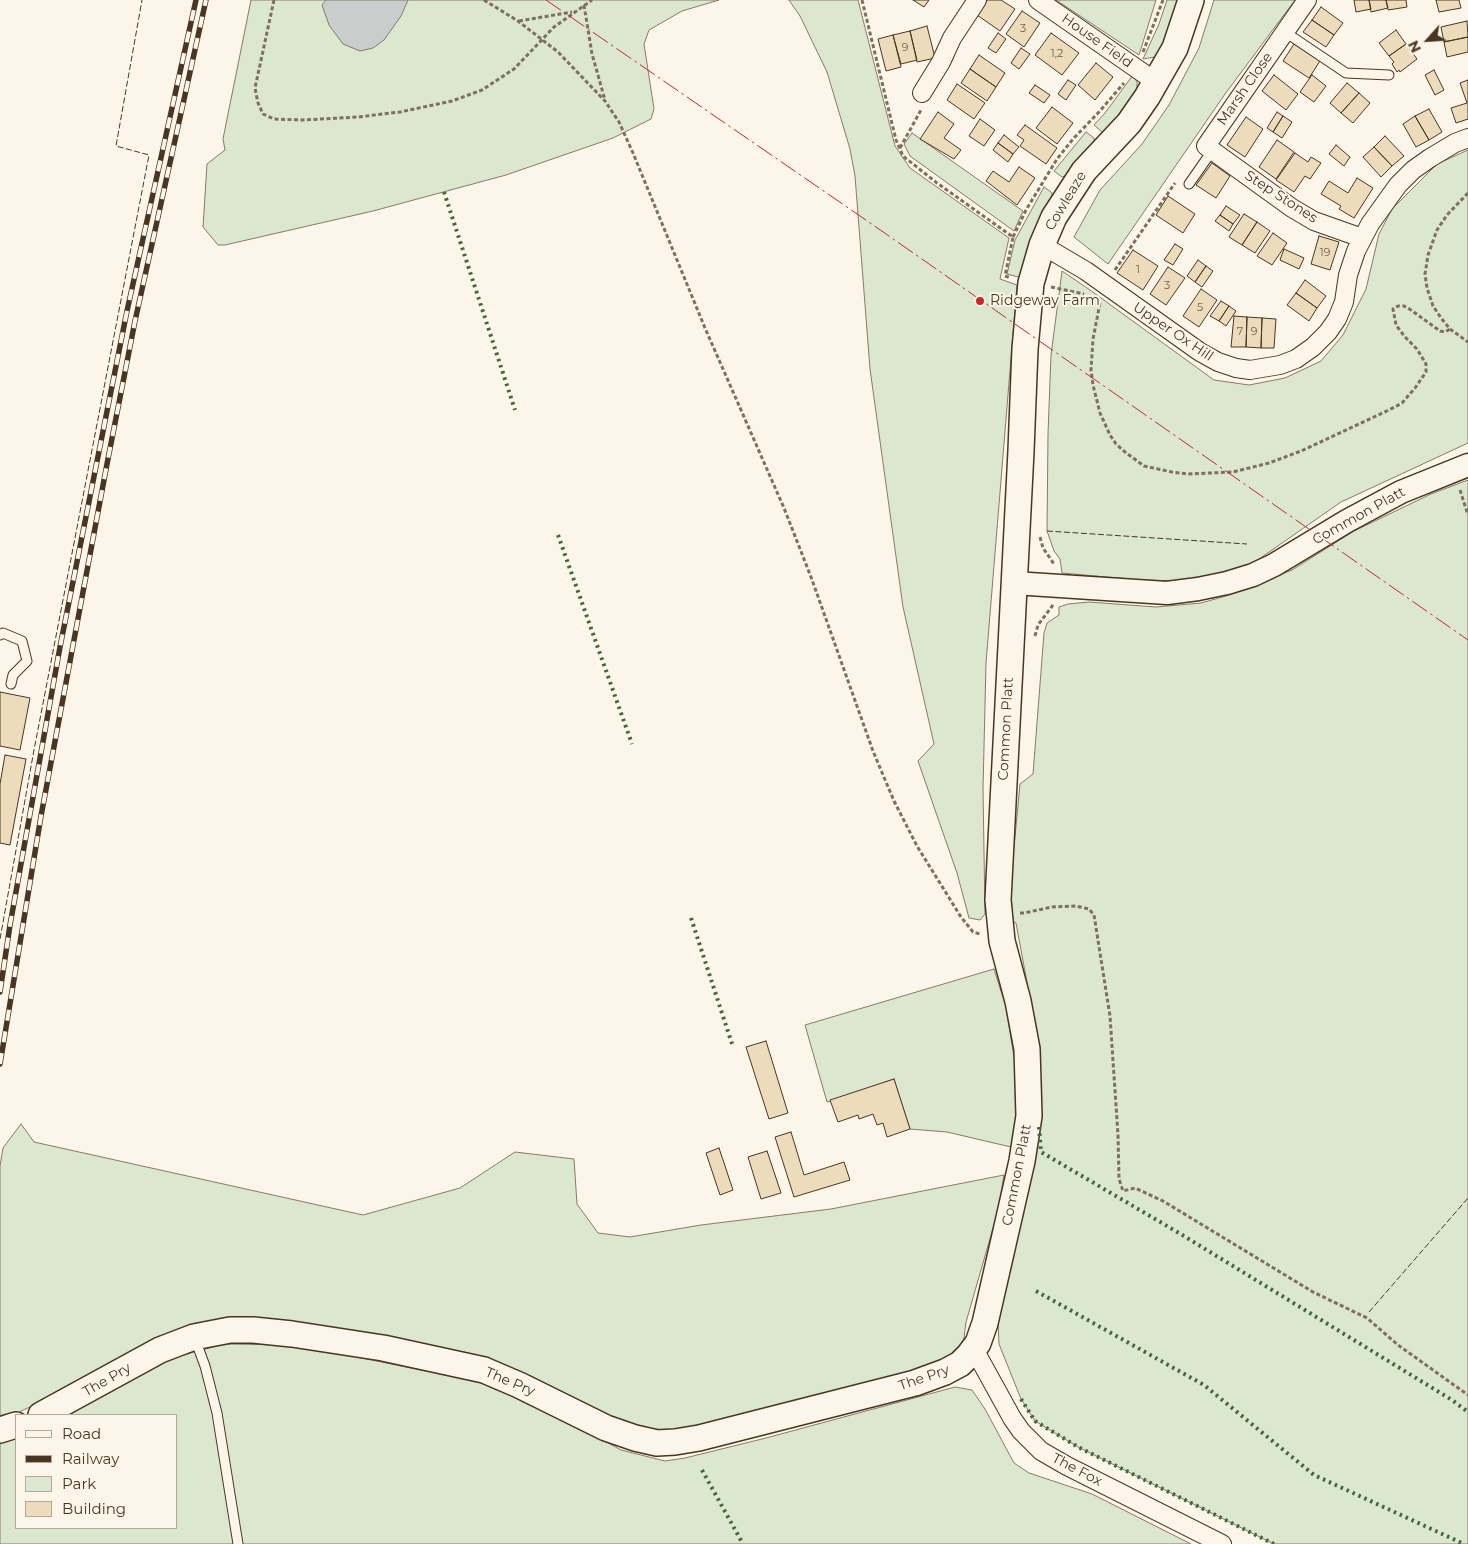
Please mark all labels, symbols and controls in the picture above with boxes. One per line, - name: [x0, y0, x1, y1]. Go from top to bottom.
- street label: House Field: [1058, 10, 1136, 72]
- north arrow: [1403, 15, 1453, 65]
- house number: 3: [1020, 22, 1026, 36]
- text: N: [1404, 38, 1425, 56]
- house number: 9: [902, 41, 908, 55]
- house number: 1,2: [1051, 47, 1063, 61]
- street label: Marsh Close: [1214, 49, 1276, 129]
- street label: Step Stones: [1242, 167, 1320, 227]
- street label: Cowleaze: [1042, 168, 1090, 234]
- house number: 19: [1320, 246, 1330, 260]
- house number: 1: [1136, 263, 1140, 277]
- house number: 3: [1164, 279, 1170, 293]
- place label: Ridgeway Farm: [990, 293, 1100, 309]
- marker: Ridgeway Farm: [974, 295, 986, 307]
- street label: Upper Ox Hill: [1130, 299, 1216, 365]
- house number: 5: [1197, 301, 1203, 315]
- house number: 7: [1237, 325, 1243, 339]
- house number: 9: [1251, 325, 1257, 339]
- street label: Common Platt: [1310, 484, 1408, 548]
- street label: Common Platt: [995, 677, 1017, 781]
- street label: Common Platt: [999, 1123, 1035, 1227]
- street label: The Pry: [80, 1360, 134, 1400]
- street label: The Pry: [896, 1362, 952, 1394]
- street label: The Pry: [483, 1364, 537, 1400]
- legend: [15, 1414, 178, 1529]
- text: Road: [62, 1424, 101, 1443]
- text: Railway: [62, 1449, 119, 1468]
- street label: The Fox: [1049, 1450, 1105, 1490]
- text: Park: [62, 1474, 96, 1493]
- text: Building: [62, 1499, 126, 1518]

